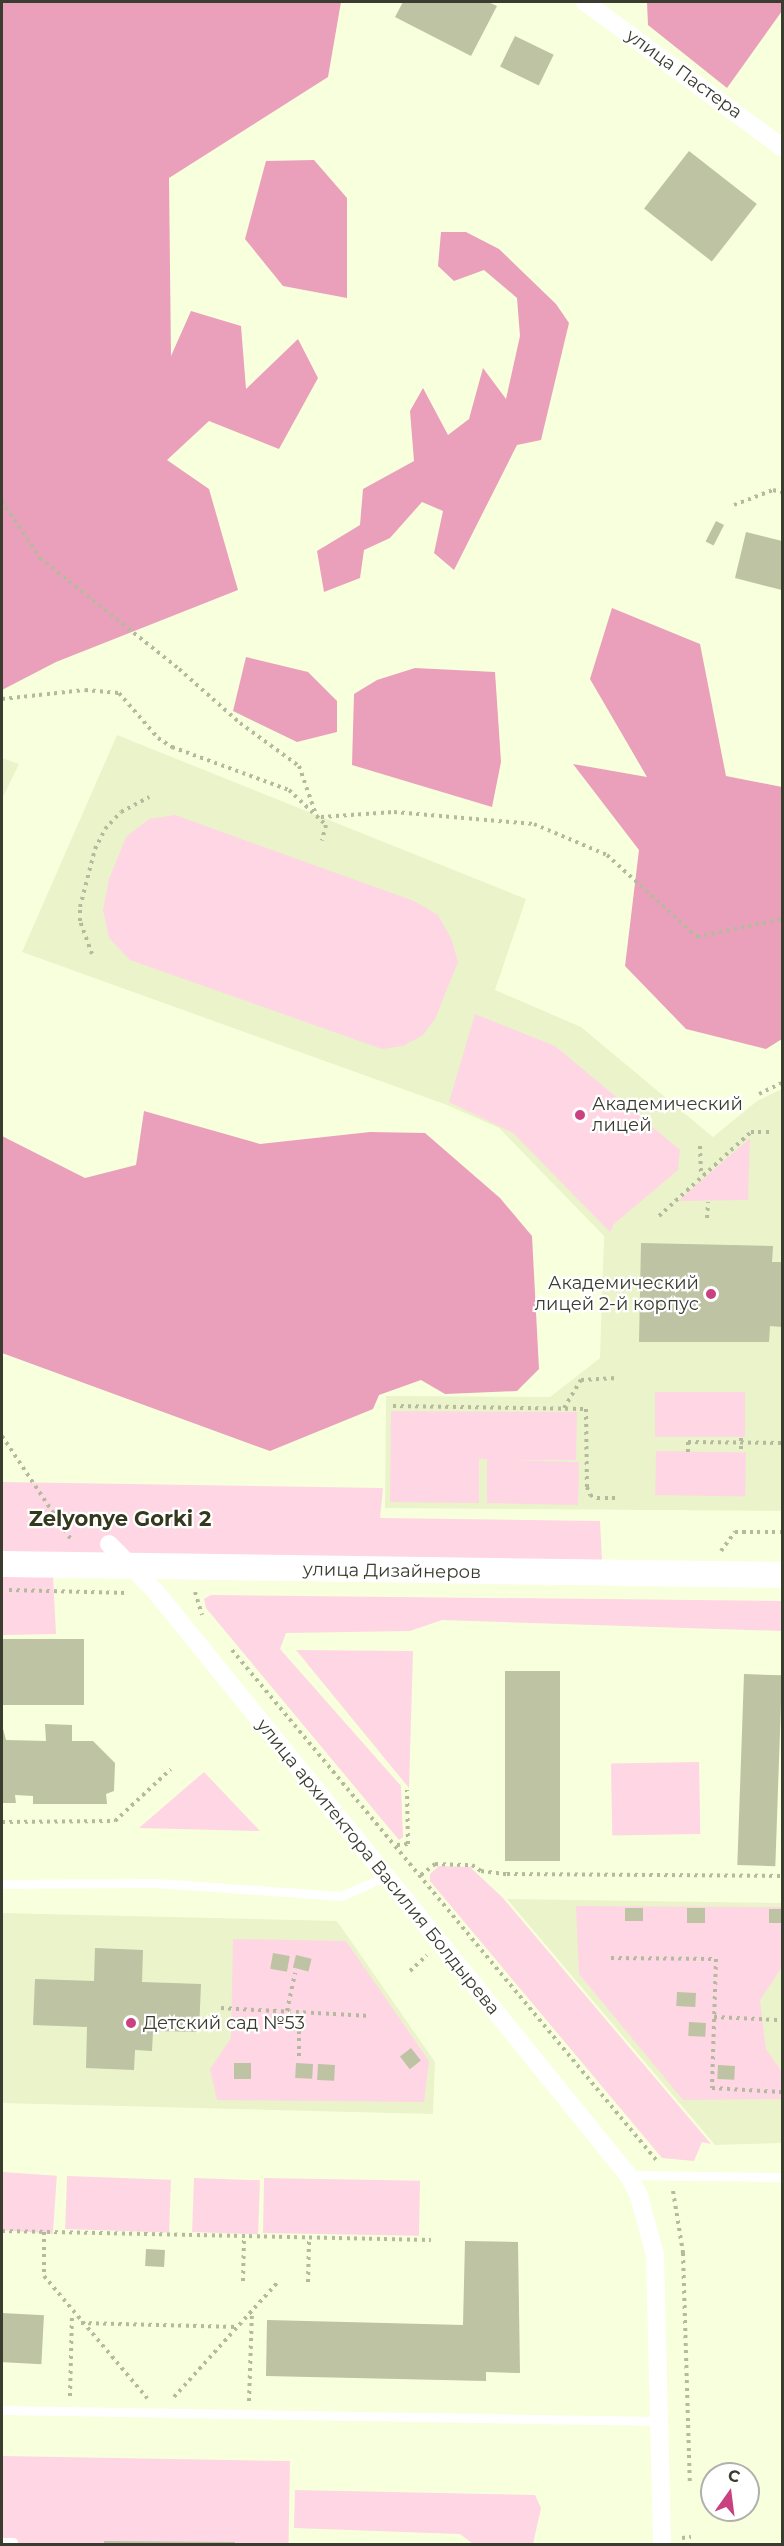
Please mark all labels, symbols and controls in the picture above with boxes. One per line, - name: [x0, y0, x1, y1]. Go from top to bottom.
- street label: улица Пастера: [622, 25, 746, 123]
- place label: Академический лицей: [592, 1094, 743, 1136]
- marker: Академический лицей: [573, 1108, 587, 1122]
- place label: Академический лицей 2-й корпус: [535, 1273, 699, 1316]
- marker: Академический лицей 2-й корпус: [704, 1287, 718, 1301]
- district label: Zelyonye Gorki 2: [29, 1506, 211, 1532]
- street label: улица Дизайнеров: [303, 1559, 481, 1583]
- street label: улица архитектора Василия Болдырева: [252, 1715, 504, 2019]
- place label: Детский сад №53: [143, 2012, 305, 2034]
- marker: Детский сад №53: [124, 2016, 138, 2030]
- north arrow: [700, 2462, 760, 2522]
- text: С: [726, 2465, 742, 2487]

